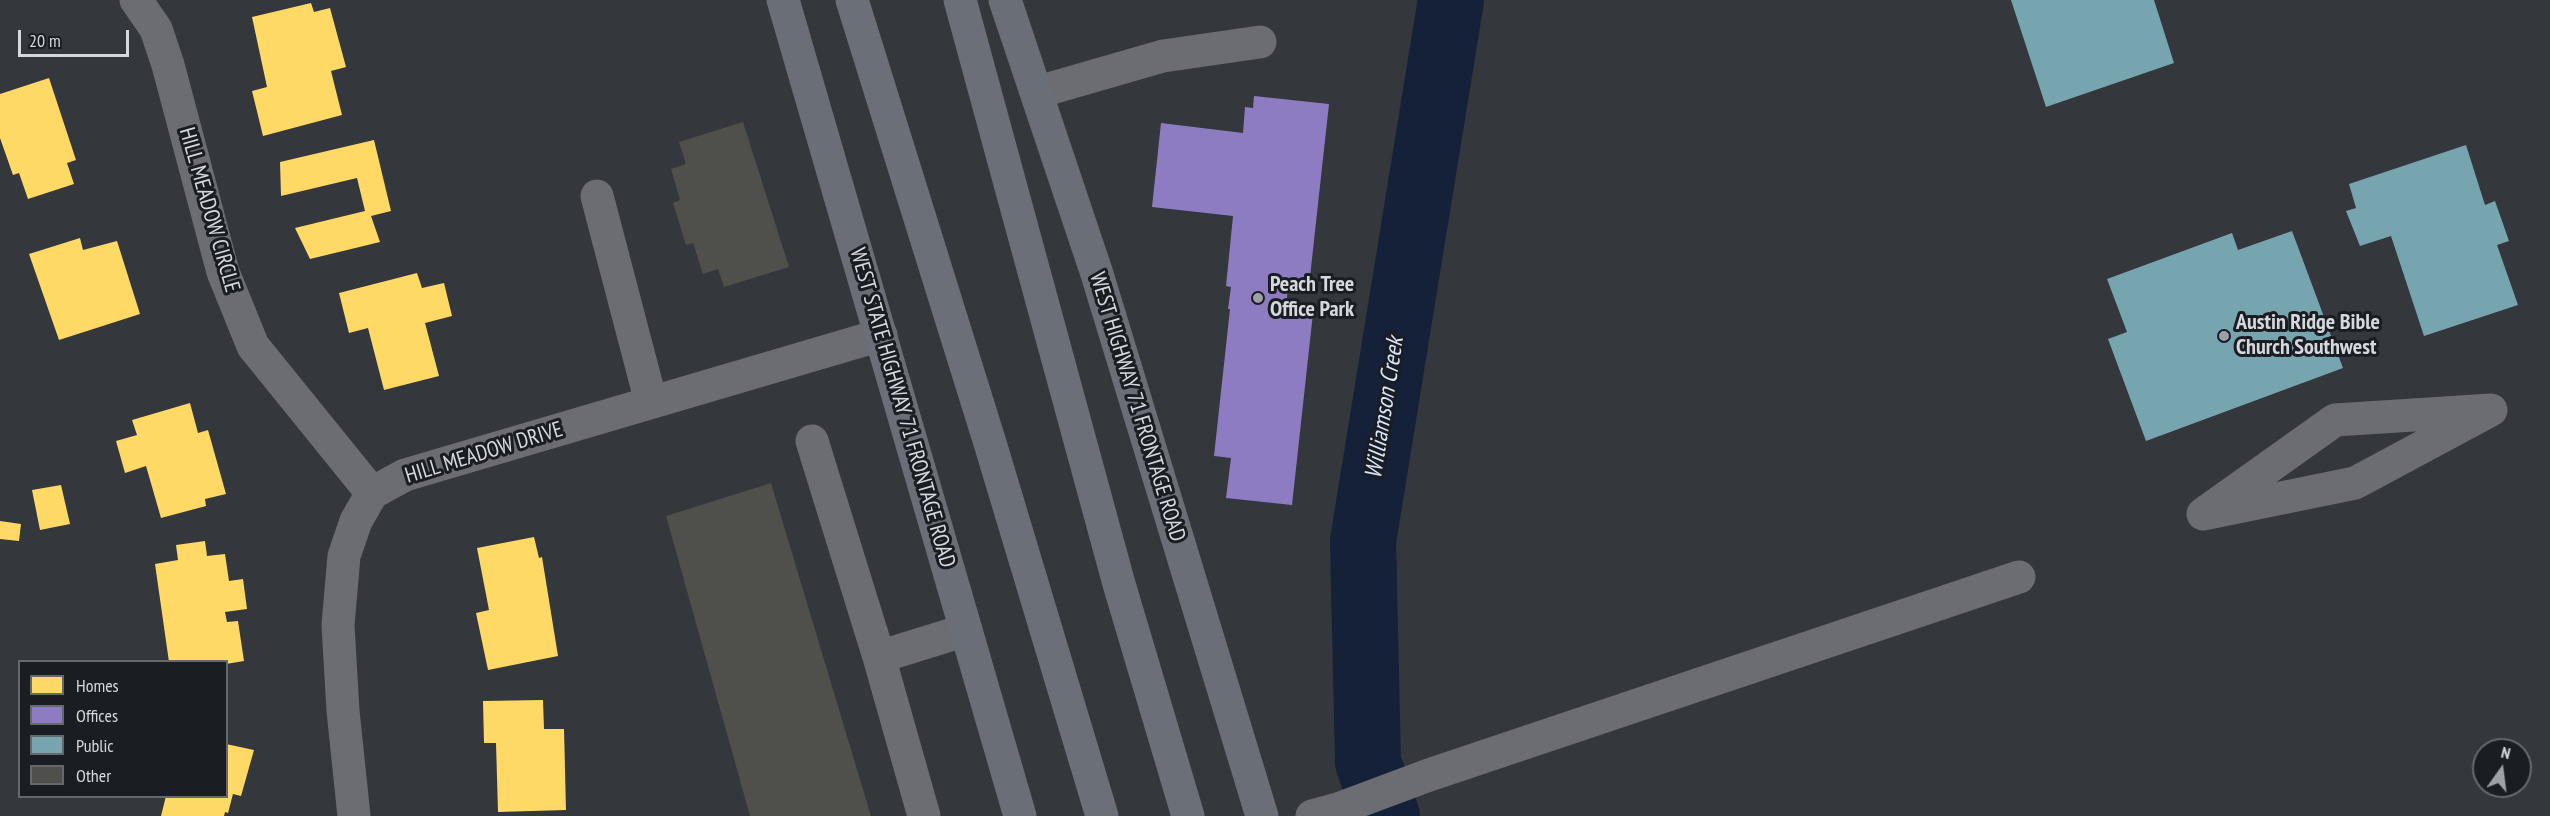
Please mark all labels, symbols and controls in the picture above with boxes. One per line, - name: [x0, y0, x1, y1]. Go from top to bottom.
- scale bar: [21, 18, 132, 56]
- text: 20 m: [29, 29, 61, 52]
- street label: HILL MEADOW CIRCLE: [173, 125, 245, 295]
- street label: WEST STATE HIGHWAY 71 FRONTAGE ROAD: [844, 245, 960, 571]
- street label: WEST HIGHWAY 71 FRONTAGE ROAD: [1083, 269, 1191, 545]
- place label: Peach Tree Office Park: [1270, 272, 1354, 324]
- marker: Peach Tree Office Park: [1251, 291, 1265, 305]
- place label: Austin Ridge Bible Church Southwest: [2236, 310, 2380, 362]
- marker: Austin Ridge Bible Church Southwest: [2217, 329, 2231, 343]
- water label: Williamson Creek: [1360, 335, 1410, 481]
- street label: HILL MEADOW DRIVE: [402, 417, 566, 489]
- legend: [18, 660, 228, 798]
- text: Homes: [76, 674, 119, 697]
- text: Offices: [76, 704, 118, 727]
- text: Public: [76, 734, 114, 757]
- north arrow: [2472, 738, 2532, 798]
- text: N: [2499, 742, 2512, 763]
- text: Other: [76, 764, 111, 787]

